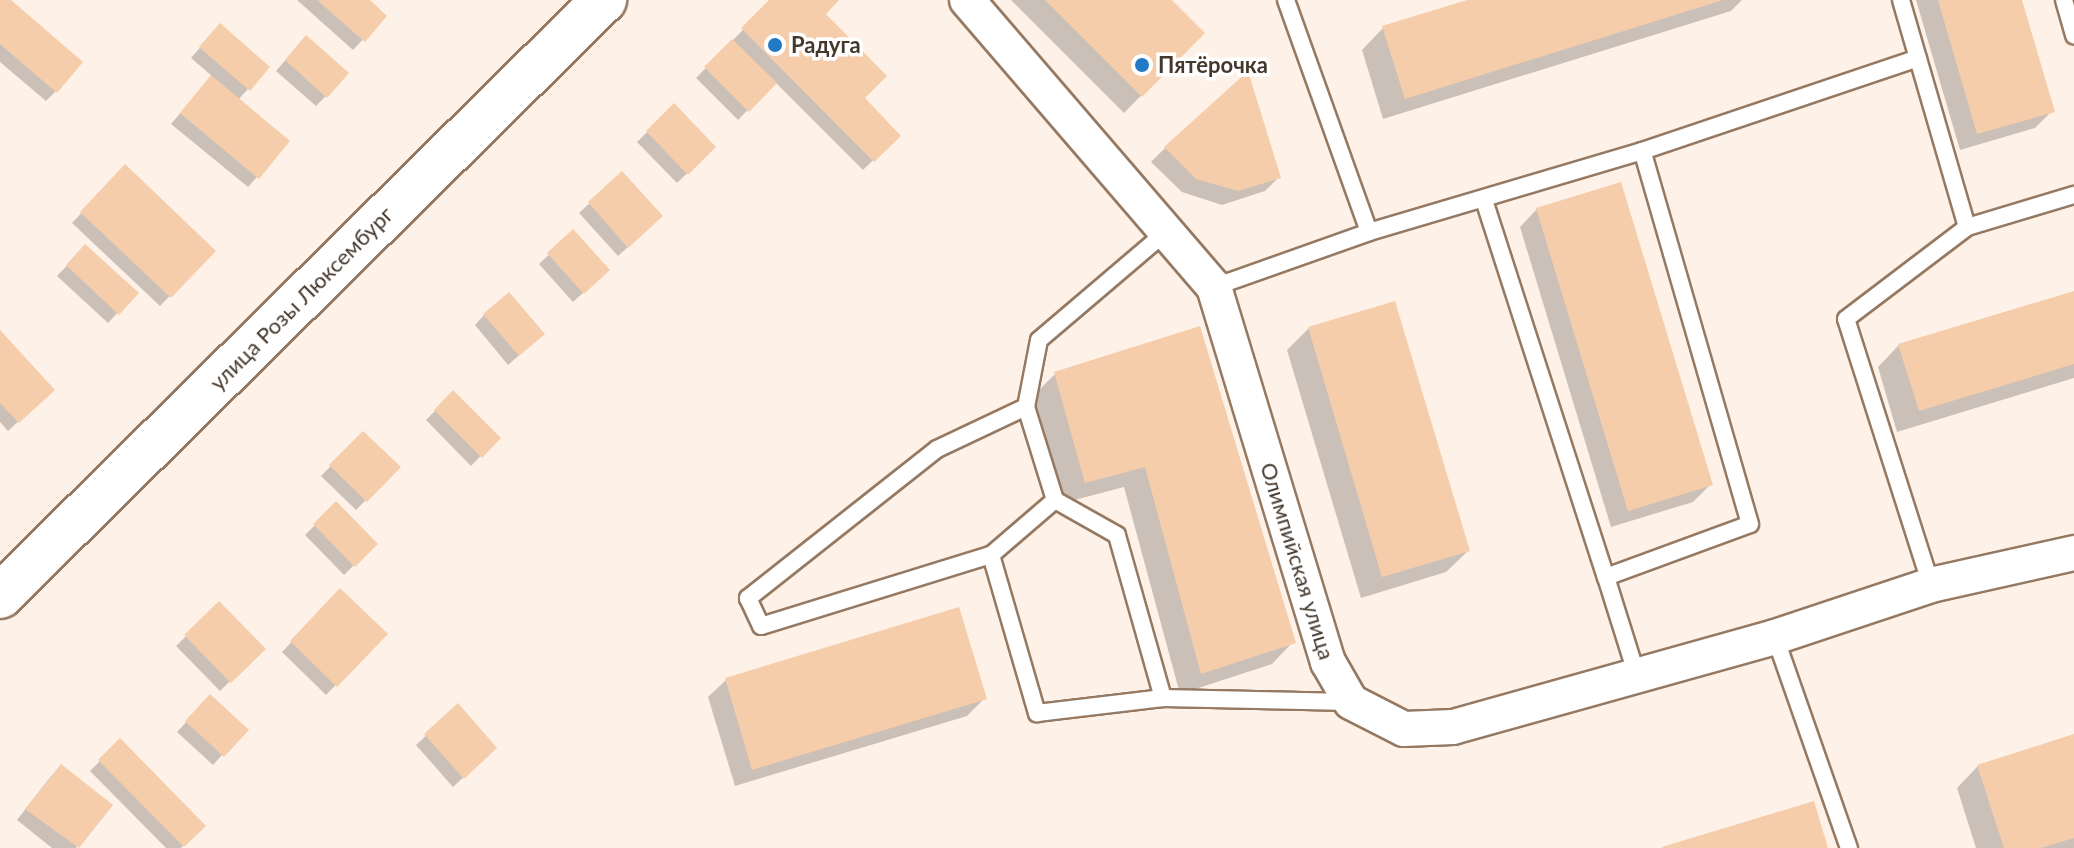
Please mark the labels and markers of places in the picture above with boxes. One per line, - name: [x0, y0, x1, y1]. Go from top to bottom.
- place label: Радуга: [791, 32, 861, 58]
- marker: Радуга: [766, 36, 784, 54]
- place label: Пятёрочка: [1158, 52, 1268, 78]
- marker: Пятёрочка: [1133, 56, 1151, 74]

